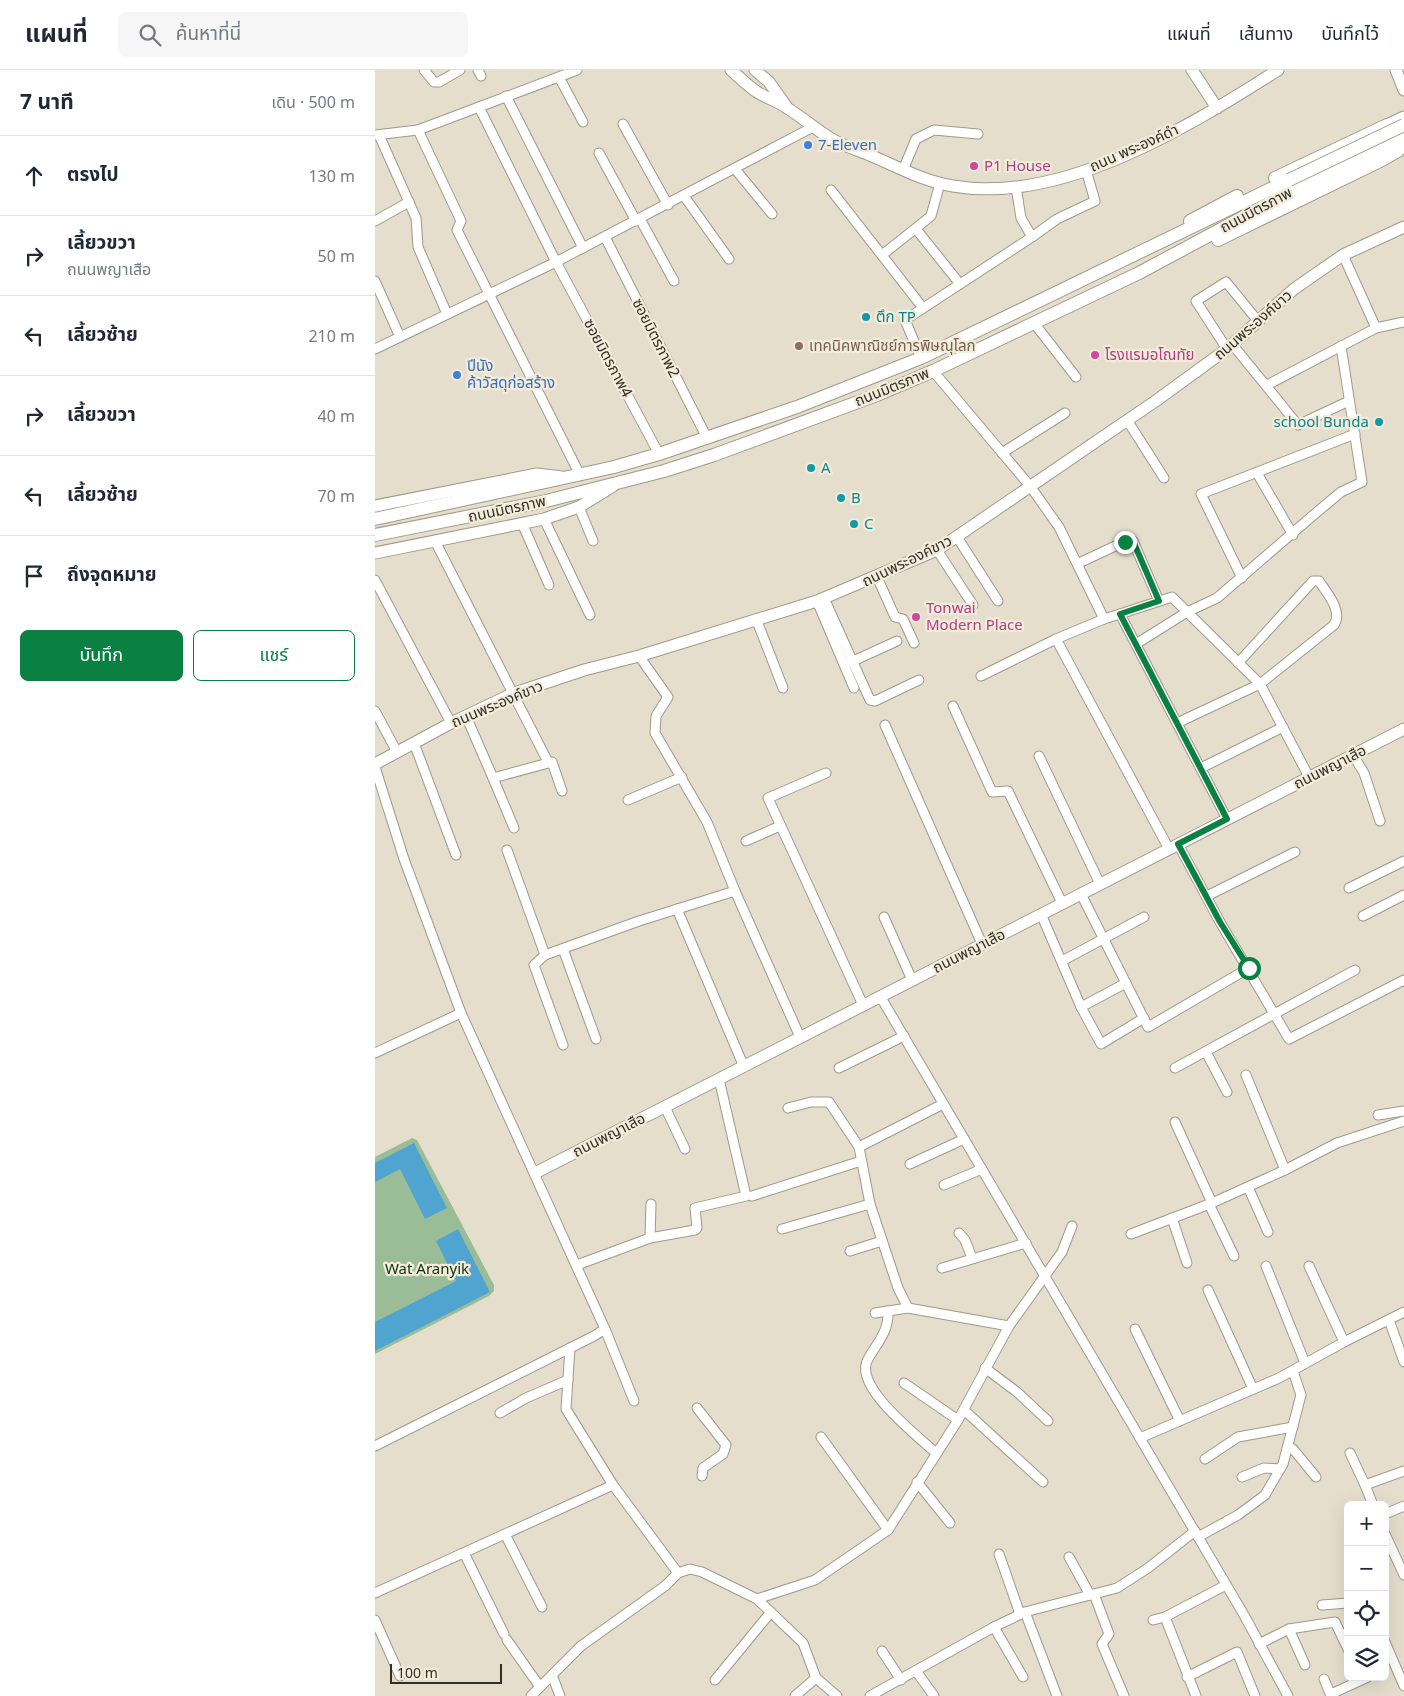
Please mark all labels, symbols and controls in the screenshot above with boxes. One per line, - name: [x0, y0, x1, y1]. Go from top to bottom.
- search box: [118, 12, 468, 57]
- text: แผนที่: [25, 16, 88, 49]
- text: ค้นหาที่นี่: [176, 20, 241, 46]
- icon: search: [136, 21, 164, 49]
- text: แผนที่: [1167, 21, 1211, 45]
- text: เส้นทาง: [1239, 21, 1293, 45]
- text: บันทึกไว้: [1321, 21, 1379, 45]
- text: 7 นาที: [20, 87, 74, 115]
- text: เดิน · 500 m: [272, 91, 355, 113]
- street label: ถนน พระองค์ดำ: [1086, 119, 1181, 176]
- place label: 7-Eleven: [818, 134, 877, 154]
- marker: 7-Eleven: [802, 139, 814, 151]
- place label: P1 House: [984, 155, 1051, 175]
- marker: P1 House: [968, 160, 980, 172]
- text: ตรงไป: [67, 161, 119, 187]
- icon: ahead: [20, 162, 48, 190]
- text: 130 m: [308, 165, 355, 187]
- street label: ถนนมิตรภาพ: [1216, 182, 1295, 237]
- text: เลี้ยวขวา: [67, 229, 136, 255]
- icon: right: [20, 242, 48, 270]
- text: 50 m: [318, 245, 355, 267]
- text: ถนนพญาเสือ: [67, 258, 151, 280]
- street label: ถนนพระองค์ขาว: [1209, 285, 1296, 364]
- street label: ซอยมิตรภาพ2: [628, 295, 685, 380]
- place label: ตึก TP: [876, 306, 916, 326]
- marker: ตึก TP: [860, 311, 872, 323]
- street label: ซอยมิตรภาพ4: [580, 315, 638, 401]
- text: เลี้ยวซ้าย: [67, 321, 138, 347]
- icon: left: [20, 322, 48, 350]
- text: 210 m: [308, 325, 355, 347]
- place label: เทคนิคพาณิชย์การพิษณุโลก: [809, 335, 976, 355]
- marker: เทคนิคพาณิชย์การพิษณุโลก: [793, 340, 805, 352]
- place label: โรงแรมอโณทัย: [1105, 344, 1194, 364]
- marker: โรงแรมอโณทัย: [1089, 349, 1101, 361]
- place label: ปีนัง ค้าวัสดุก่อสร้าง: [467, 355, 555, 392]
- street label: ถนนมิตรภาพ: [851, 362, 932, 410]
- marker: ปีนัง ค้าวัสดุก่อสร้าง: [451, 369, 463, 381]
- text: เลี้ยวขวา: [67, 401, 136, 427]
- icon: right: [20, 402, 48, 430]
- text: 40 m: [318, 405, 355, 427]
- place label: school Bunda: [1273, 411, 1369, 431]
- marker: school Bunda: [1373, 416, 1385, 428]
- place label: A: [821, 457, 831, 477]
- marker: A: [805, 462, 817, 474]
- text: เลี้ยวซ้าย: [67, 481, 138, 507]
- icon: left: [20, 482, 48, 510]
- text: 70 m: [318, 485, 355, 507]
- place label: B: [851, 487, 861, 507]
- street label: ถนนมิตรภาพ: [466, 490, 548, 526]
- marker: B: [835, 492, 847, 504]
- place label: C: [864, 513, 874, 533]
- marker: C: [848, 518, 860, 530]
- street label: ถนนพระองค์ขาว: [858, 530, 955, 591]
- route end: [1114, 531, 1137, 554]
- text: ถึงจุดหมาย: [67, 561, 157, 587]
- icon: arrive: [20, 562, 48, 590]
- place label: Tonwai Modern Place: [926, 597, 1023, 634]
- marker: Tonwai Modern Place: [910, 611, 922, 623]
- button: บันทึก: [20, 630, 183, 681]
- button: แชร์: [193, 630, 355, 681]
- street label: ถนนพระองค์ขาว: [448, 675, 546, 731]
- street label: ถนนพญาเสือ: [1290, 739, 1369, 793]
- street label: ถนนพญาเสือ: [929, 923, 1008, 977]
- route start: [1238, 957, 1261, 980]
- street label: ถนนพญาเสือ: [569, 1107, 648, 1161]
- park label: Wat Aranyik: [385, 1258, 469, 1278]
- map controls: [1344, 1501, 1389, 1681]
- button: +: [1344, 1501, 1389, 1546]
- button: −: [1344, 1546, 1389, 1591]
- button: locate: [1344, 1591, 1389, 1636]
- button: layers: [1344, 1636, 1389, 1681]
- scale bar: [390, 1661, 503, 1684]
- text: 100 m: [397, 1663, 438, 1682]

